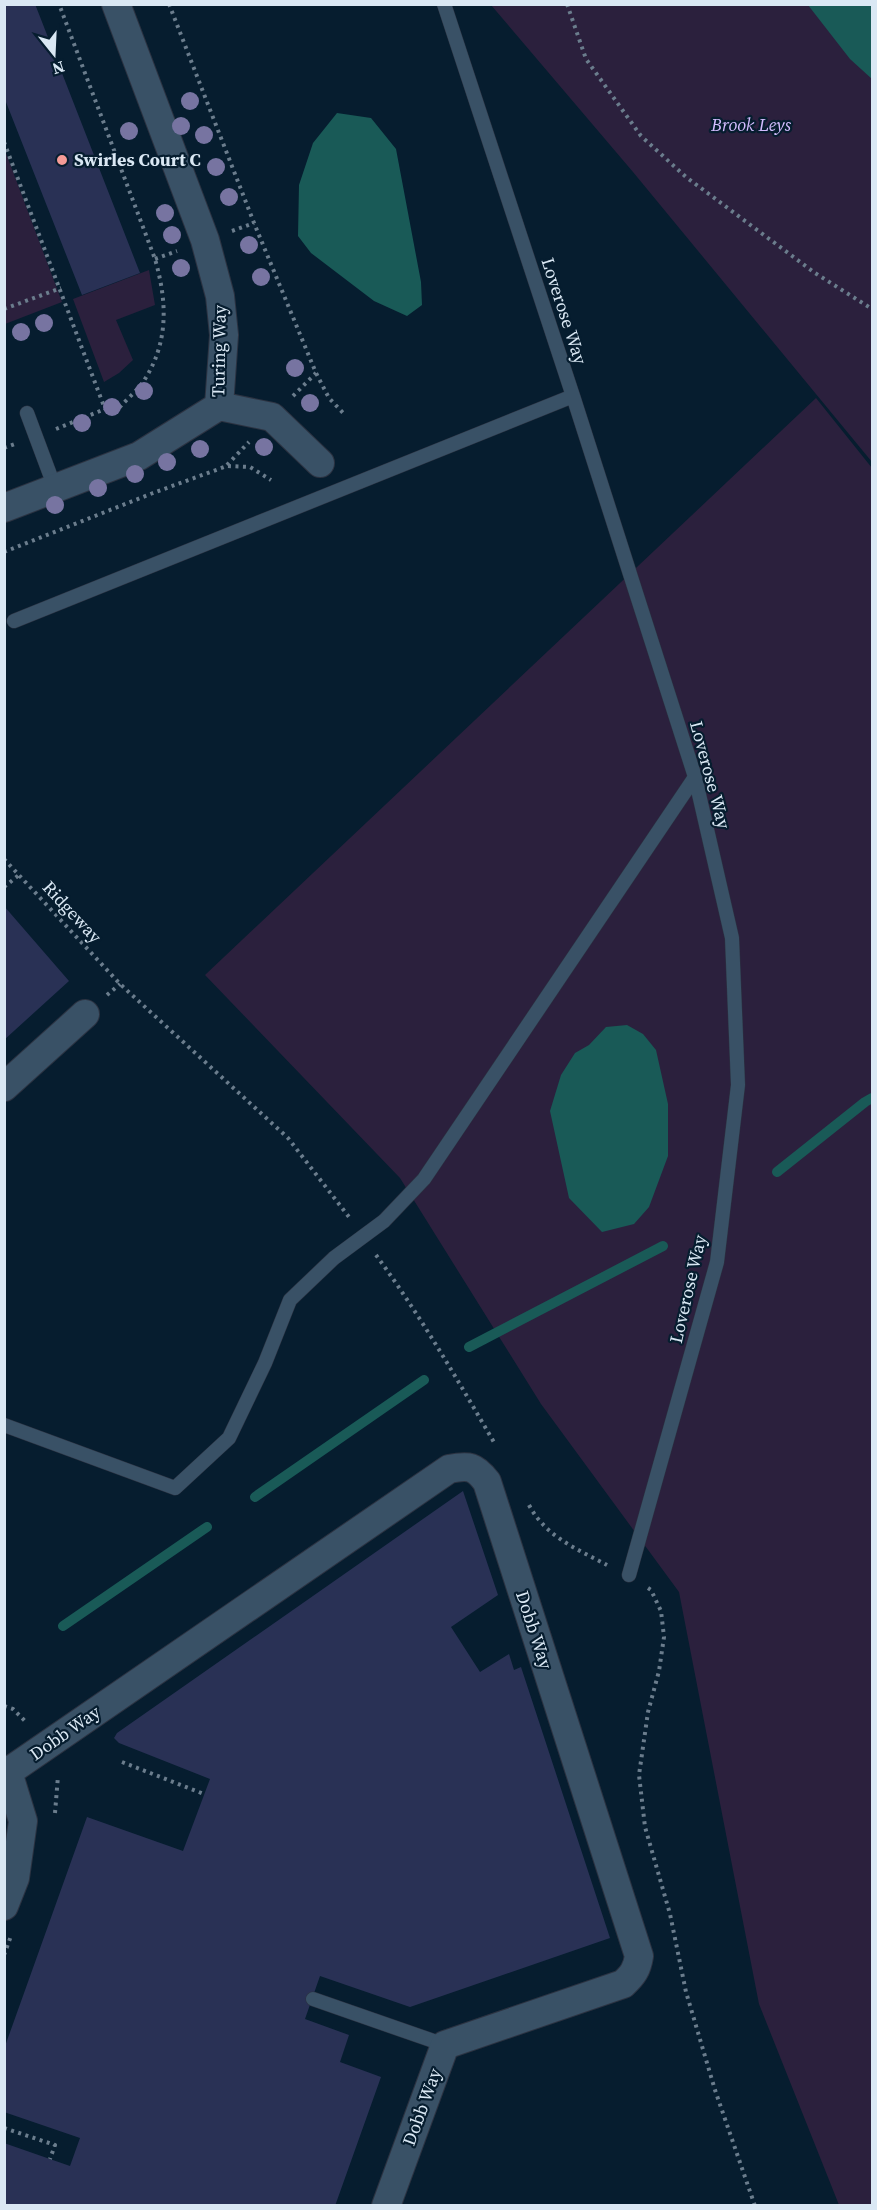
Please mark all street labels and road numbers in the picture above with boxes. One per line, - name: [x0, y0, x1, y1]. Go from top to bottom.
- street label: Loverose Way: [535, 254, 594, 368]
- street label: Turing Way: [205, 304, 232, 397]
- street label: Loverose Way: [684, 718, 737, 832]
- street label: Ridgeway: [37, 875, 108, 949]
- street label: Loverose Way: [663, 1231, 712, 1346]
- street label: Dobb Way: [510, 1587, 559, 1673]
- street label: Dobb Way: [24, 1699, 106, 1766]
- street label: Dobb Way: [396, 2064, 447, 2149]

